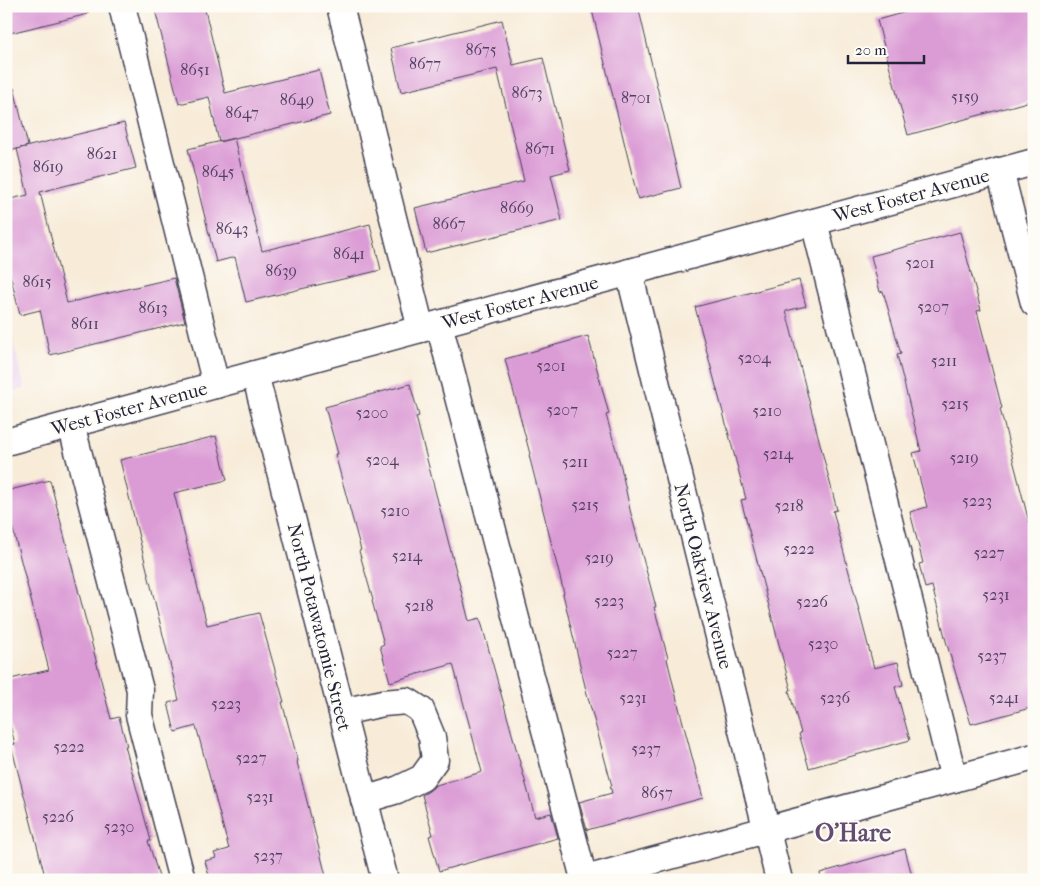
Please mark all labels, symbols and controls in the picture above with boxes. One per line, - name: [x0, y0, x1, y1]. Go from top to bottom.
- scale bar: [848, 32, 924, 64]
- house number: 8675: [465, 40, 497, 59]
- text: 20 m: [855, 41, 887, 59]
- house number: 8677: [409, 54, 441, 73]
- house number: 8651: [180, 60, 210, 79]
- house number: 8673: [512, 83, 542, 102]
- house number: 5159: [951, 87, 979, 106]
- house number: 8701: [621, 88, 651, 107]
- house number: 8649: [280, 90, 314, 109]
- house number: 8647: [225, 103, 259, 122]
- house number: 8671: [525, 139, 555, 158]
- house number: 8621: [87, 144, 117, 163]
- house number: 8619: [33, 157, 63, 176]
- house number: 8645: [202, 162, 234, 181]
- street label: West Foster Avenue: [830, 164, 992, 228]
- house number: 8669: [500, 198, 534, 217]
- house number: 8667: [433, 214, 466, 233]
- house number: 8643: [216, 219, 248, 238]
- house number: 8641: [333, 244, 365, 263]
- house number: 5201: [905, 253, 935, 272]
- house number: 8639: [265, 261, 297, 280]
- street label: West Foster Avenue: [439, 271, 601, 335]
- house number: 8615: [22, 272, 52, 291]
- house number: 5207: [917, 297, 949, 316]
- house number: 8613: [139, 298, 167, 317]
- house number: 8611: [71, 314, 99, 333]
- house number: 5204: [737, 348, 771, 367]
- house number: 5211: [931, 351, 957, 370]
- house number: 5201: [536, 356, 566, 375]
- street label: West Foster Avenue: [48, 377, 210, 441]
- house number: 5215: [941, 394, 969, 413]
- house number: 5207: [546, 400, 578, 419]
- house number: 5210: [752, 401, 782, 420]
- house number: 5200: [356, 403, 388, 422]
- house number: 5214: [763, 444, 794, 463]
- house number: 5219: [949, 448, 979, 467]
- house number: 5204: [365, 450, 399, 469]
- house number: 5211: [562, 452, 588, 471]
- street label: North Oakview Avenue: [669, 481, 737, 671]
- house number: 5223: [962, 491, 992, 510]
- house number: 5215: [571, 495, 599, 514]
- house number: 5218: [775, 496, 803, 515]
- house number: 5210: [380, 501, 410, 520]
- street label: North Potawatomie Street: [283, 521, 356, 733]
- house number: 5222: [783, 539, 815, 558]
- house number: 5227: [973, 543, 1005, 562]
- house number: 5214: [392, 546, 423, 565]
- house number: 5219: [584, 548, 614, 567]
- house number: 5231: [982, 585, 1010, 604]
- house number: 5223: [594, 591, 624, 610]
- house number: 5226: [796, 592, 828, 611]
- house number: 5218: [405, 596, 433, 615]
- house number: 5230: [808, 634, 838, 653]
- house number: 5227: [606, 643, 638, 662]
- house number: 5237: [977, 646, 1007, 665]
- house number: 5231: [619, 688, 647, 707]
- house number: 5236: [820, 688, 851, 707]
- house number: 5241: [989, 688, 1019, 707]
- house number: 5223: [211, 694, 241, 713]
- house number: 5222: [53, 737, 85, 756]
- house number: 5237: [631, 739, 661, 758]
- house number: 5227: [235, 748, 267, 767]
- house number: 8657: [641, 783, 673, 802]
- house number: 5231: [246, 787, 274, 806]
- house number: 5226: [42, 807, 74, 826]
- house number: 5230: [104, 817, 134, 836]
- district label: O'Hare: [815, 819, 891, 847]
- house number: 5237: [253, 846, 283, 865]

